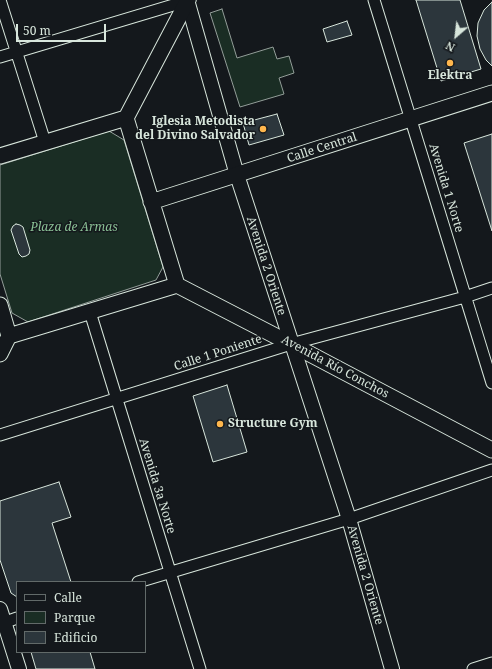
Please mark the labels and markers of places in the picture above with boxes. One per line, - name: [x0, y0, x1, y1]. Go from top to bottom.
- marker: Elektra: [445, 58, 455, 68]
- place label: Elektra: [428, 69, 472, 83]
- place label: Iglesia Metodista del Divino Salvador: [135, 115, 255, 143]
- marker: Iglesia Metodista del Divino Salvador: [258, 124, 268, 134]
- place label: Structure Gym: [228, 417, 318, 431]
- marker: Structure Gym: [215, 419, 225, 429]

